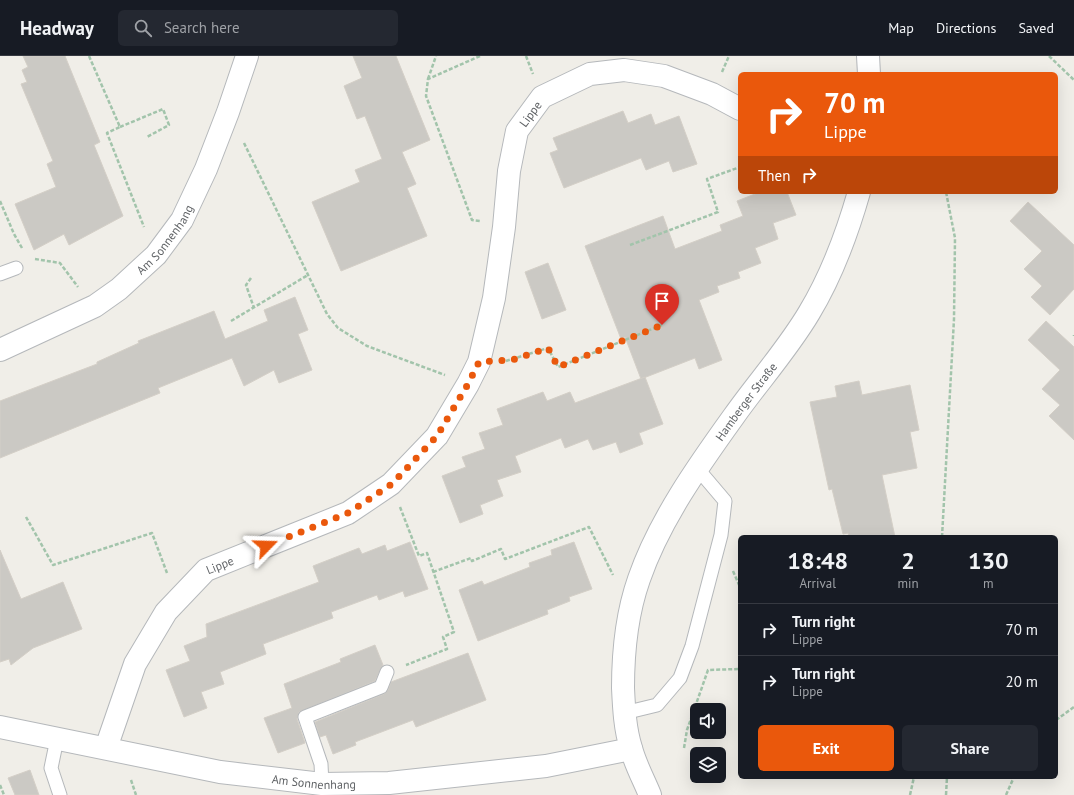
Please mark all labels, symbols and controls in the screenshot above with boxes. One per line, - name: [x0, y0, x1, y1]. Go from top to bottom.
- search box: [118, 10, 398, 46]
- text: Headway: [20, 16, 94, 40]
- icon: search: [132, 17, 154, 39]
- text: Search here: [164, 18, 240, 37]
- text: Map: [888, 19, 914, 37]
- text: Directions: [936, 19, 996, 37]
- text: Saved: [1018, 19, 1054, 37]
- text: 70 m: [824, 84, 885, 121]
- icon: right: [758, 88, 810, 140]
- street label: Lippe: [515, 98, 544, 130]
- text: Lippe: [824, 120, 867, 143]
- icon: right: [798, 164, 820, 186]
- text: Then: [758, 166, 790, 185]
- street label: Am Sonnenhang: [133, 202, 196, 277]
- pin: [645, 284, 679, 325]
- icon: arrive: [651, 290, 673, 312]
- street label: Hamberger Straße: [711, 359, 780, 443]
- position arrow: [245, 525, 287, 567]
- text: 18:48: [787, 545, 848, 576]
- text: 2: [901, 545, 915, 576]
- text: 130: [968, 545, 1009, 576]
- street label: Lippe: [204, 552, 236, 577]
- text: Arrival: [800, 575, 836, 592]
- text: min: [897, 575, 919, 592]
- text: m: [983, 575, 994, 592]
- text: Turn right: [792, 612, 855, 631]
- icon: right: [758, 619, 780, 641]
- text: 70 m: [1005, 620, 1038, 639]
- text: Lippe: [792, 631, 823, 648]
- text: Turn right: [792, 664, 855, 683]
- icon: right: [758, 671, 780, 693]
- text: 20 m: [1005, 672, 1038, 691]
- text: Lippe: [792, 683, 823, 700]
- map controls: [690, 703, 726, 783]
- button: sound: [690, 703, 726, 739]
- button: Exit: [758, 725, 894, 771]
- button: Share: [902, 725, 1038, 771]
- button: layers: [690, 747, 726, 783]
- street label: Am Sonnenhang: [271, 771, 356, 792]

